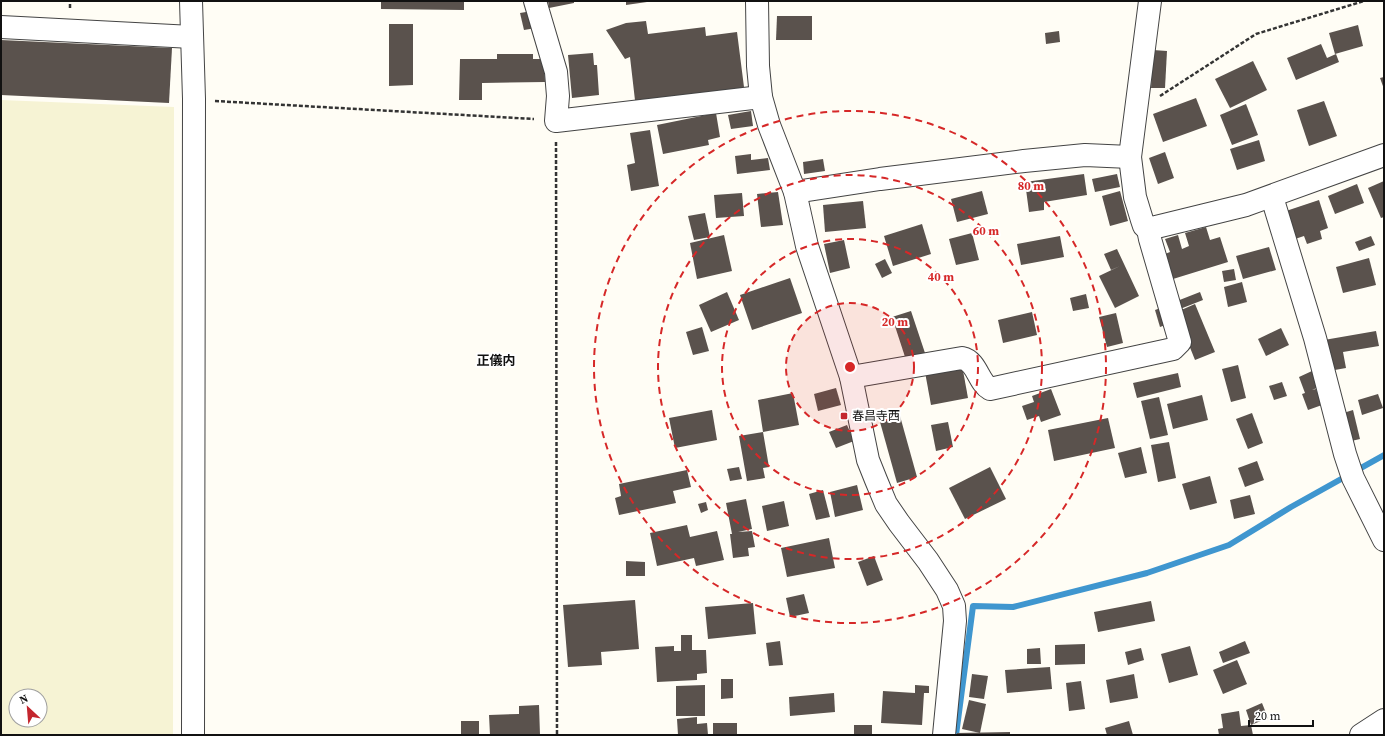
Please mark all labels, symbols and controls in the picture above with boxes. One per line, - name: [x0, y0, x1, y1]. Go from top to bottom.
- text: 80 m: [1018, 178, 1044, 194]
- text: 60 m: [973, 223, 999, 239]
- text: 40 m: [928, 269, 954, 285]
- text: 20 m: [882, 314, 908, 330]
- district label: 正儀内: [476, 352, 516, 369]
- centre of rings: [843, 360, 857, 374]
- place label: 春昌寺西: [852, 408, 900, 424]
- marker: 春昌寺西: [839, 411, 849, 421]
- north arrow: [8, 688, 48, 728]
- text: N: [17, 691, 31, 708]
- scale bar: [1249, 702, 1313, 728]
- text: 20 m: [1255, 708, 1281, 724]

